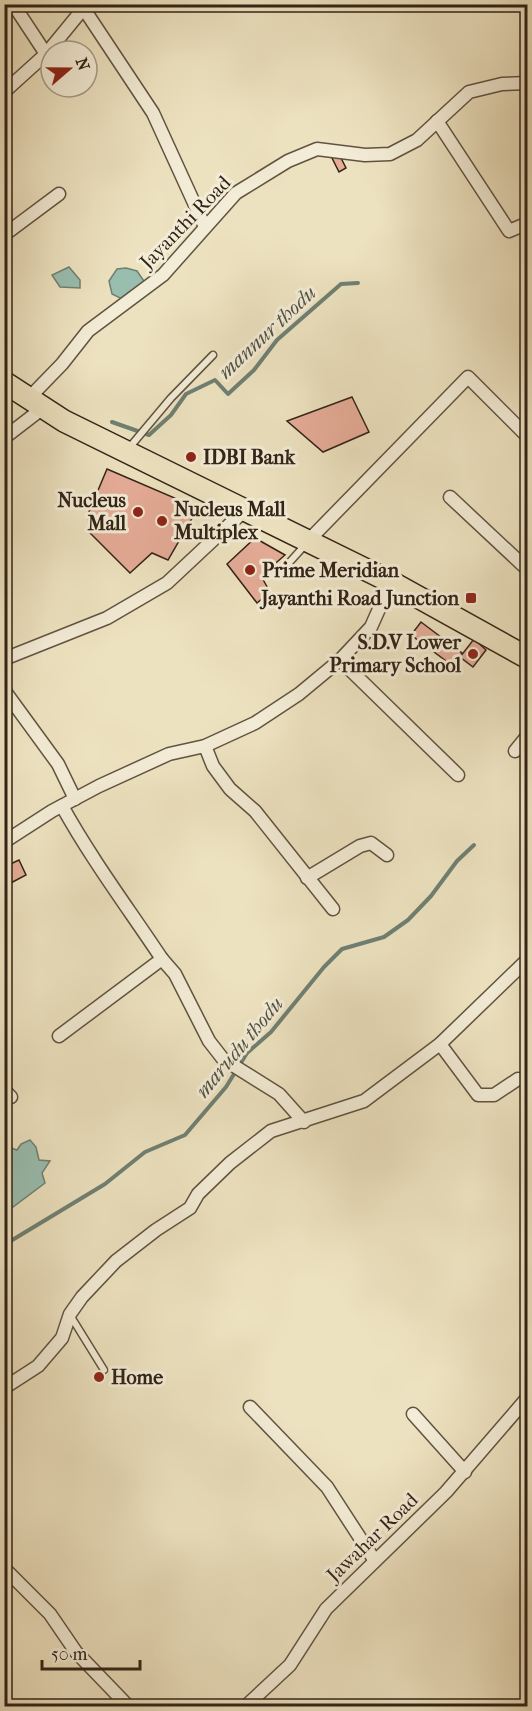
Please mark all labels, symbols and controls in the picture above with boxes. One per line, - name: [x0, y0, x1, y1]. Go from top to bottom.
- north arrow: [39, 39, 99, 99]
- text: N: [72, 55, 94, 74]
- street label: Jayanthi Road: [134, 170, 236, 275]
- water label: mannur thodu: [213, 281, 321, 383]
- place label: IDBI Bank: [203, 446, 296, 469]
- marker: IDBI Bank: [184, 450, 198, 464]
- place label: Nucleus Mall: [57, 489, 127, 535]
- place label: Nucleus Mall Multiplex: [173, 498, 286, 544]
- marker: Nucleus Mall: [131, 505, 145, 519]
- marker: Nucleus Mall Multiplex: [155, 514, 169, 528]
- place label: Prime Meridian: [262, 559, 399, 582]
- marker: Prime Meridian: [243, 563, 257, 577]
- place label: Jayanthi Road Junction: [259, 587, 459, 610]
- marker: Jayanthi Road Junction: [464, 591, 478, 605]
- place label: S.D.V Lower Primary School: [329, 631, 461, 677]
- marker: S.D.V Lower Primary School: [466, 647, 480, 661]
- water label: marudu thodu: [190, 992, 288, 1102]
- place label: Home: [111, 1366, 163, 1389]
- marker: Home: [92, 1370, 106, 1384]
- street label: Jawahar Road: [321, 1487, 423, 1588]
- scale bar: [42, 1633, 140, 1671]
- text: 50 m: [51, 1644, 88, 1665]

